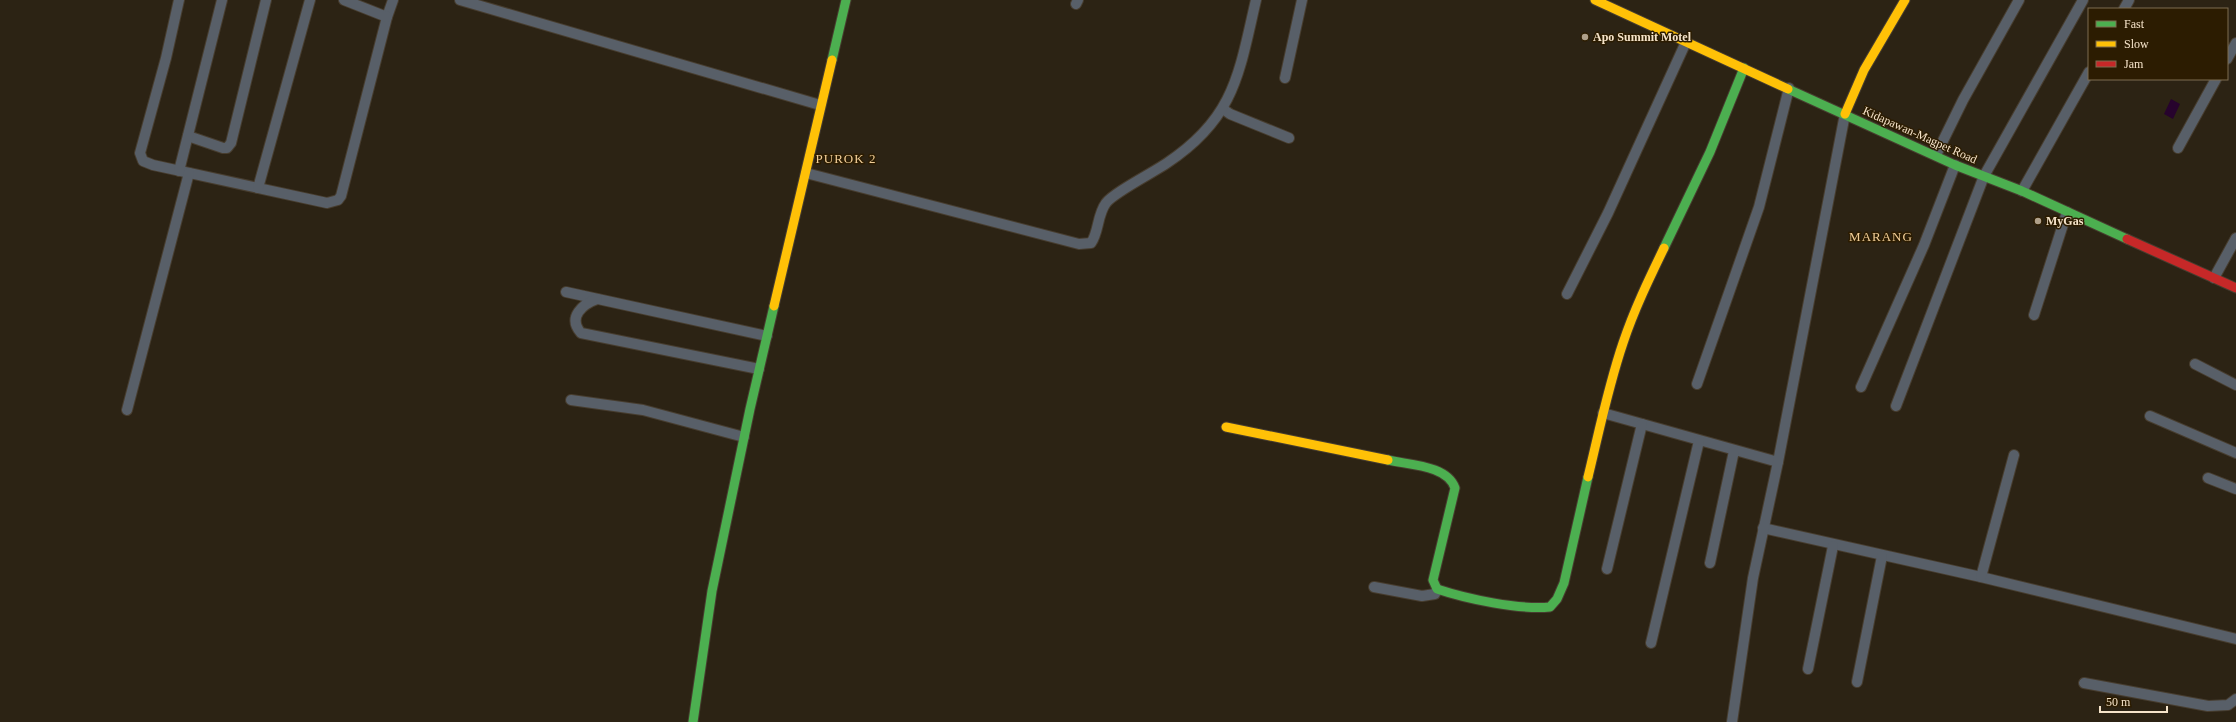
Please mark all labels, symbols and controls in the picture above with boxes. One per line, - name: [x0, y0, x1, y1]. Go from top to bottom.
- legend: [2088, 8, 2228, 80]
- text: Fast: [2124, 17, 2145, 31]
- place label: Apo Summit Motel: [1593, 30, 1692, 44]
- marker: Apo Summit Motel: [1580, 32, 1590, 42]
- text: Slow: [2124, 37, 2149, 51]
- text: Jam: [2124, 57, 2144, 71]
- street label: Kidapawan-Magpet Road: [1861, 103, 1979, 167]
- district label: PUROK 2: [816, 151, 876, 166]
- place label: MyGas: [2046, 214, 2084, 228]
- marker: MyGas: [2033, 216, 2043, 226]
- district label: MARANG: [1849, 229, 1913, 244]
- scale bar: [2100, 688, 2167, 714]
- text: 50 m: [2106, 695, 2131, 709]

